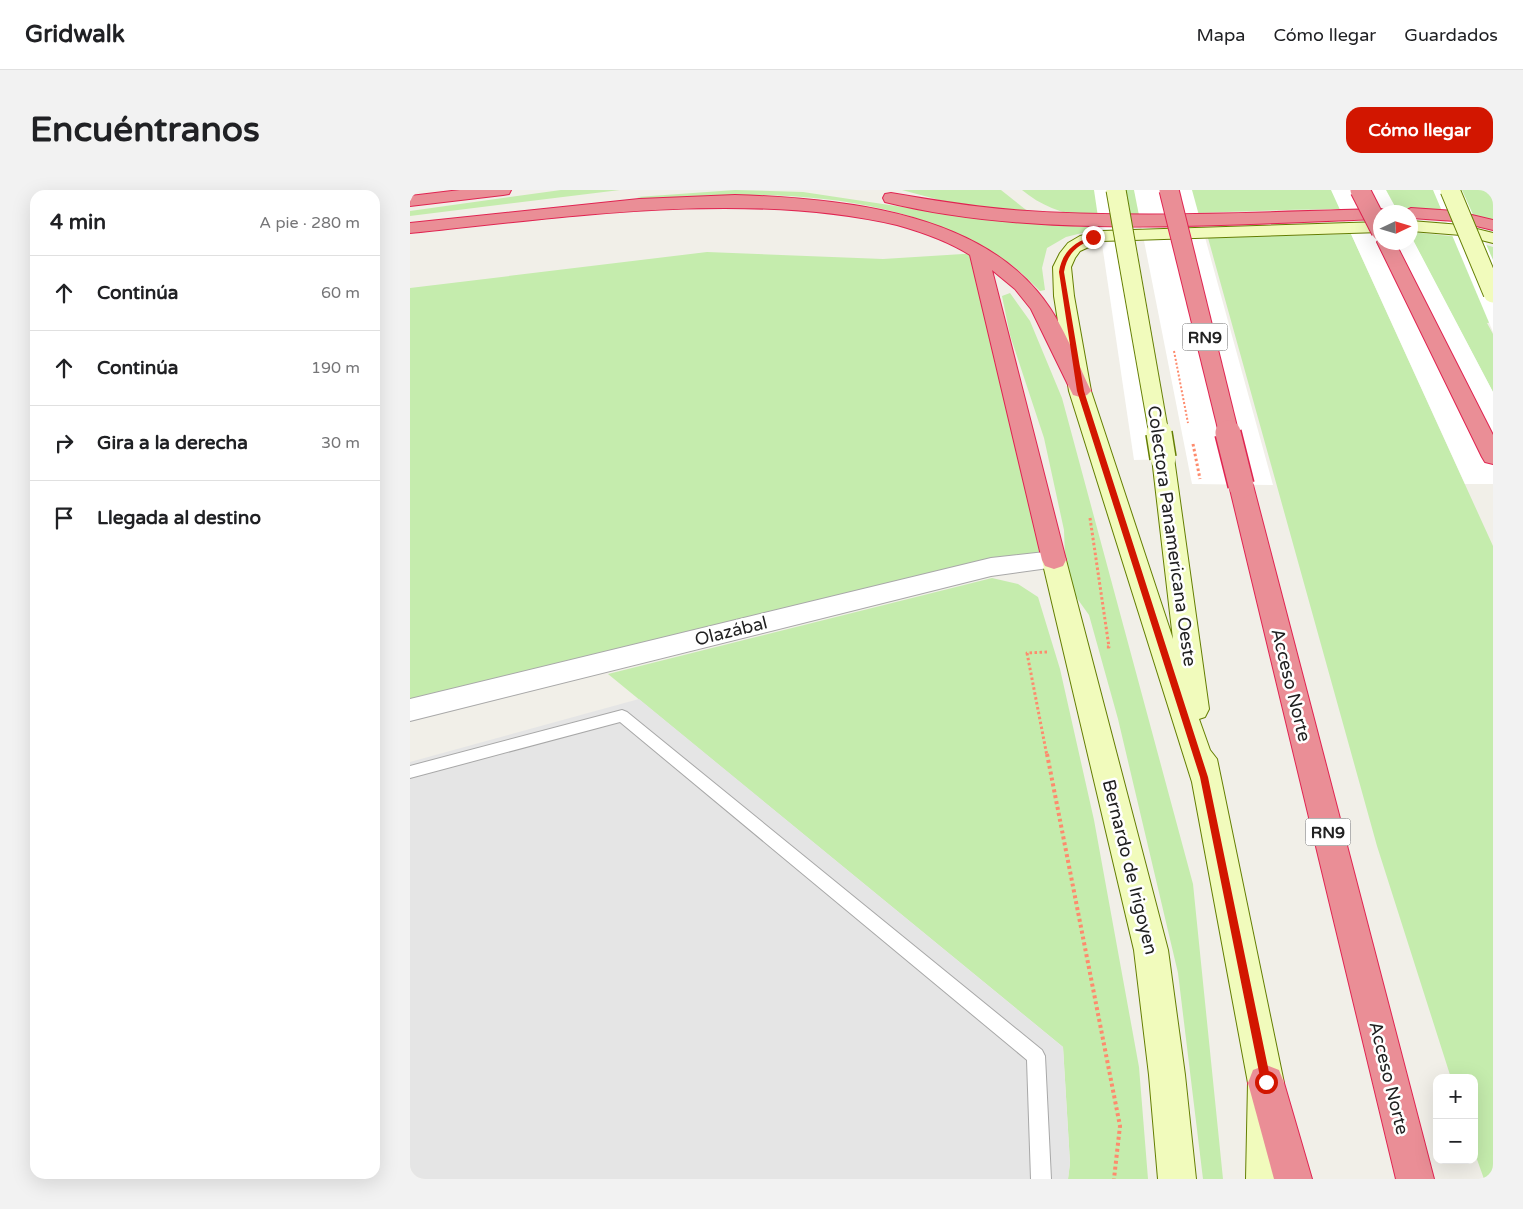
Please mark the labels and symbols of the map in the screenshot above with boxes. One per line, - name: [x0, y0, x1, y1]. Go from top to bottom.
- north arrow: [1373, 205, 1418, 250]
- route end: [1082, 226, 1105, 249]
- road number: RN9: [1182, 324, 1228, 350]
- street label: Colectora Panamericana Oeste: [1143, 404, 1201, 668]
- street label: Olazábal: [692, 611, 770, 651]
- street label: Acceso Norte: [1266, 626, 1316, 744]
- street label: Bernardo de Irigoyen: [1098, 777, 1162, 957]
- road number: RN9: [1306, 818, 1350, 846]
- street label: Acceso Norte: [1364, 1019, 1414, 1137]
- route start: [1255, 1071, 1278, 1094]

